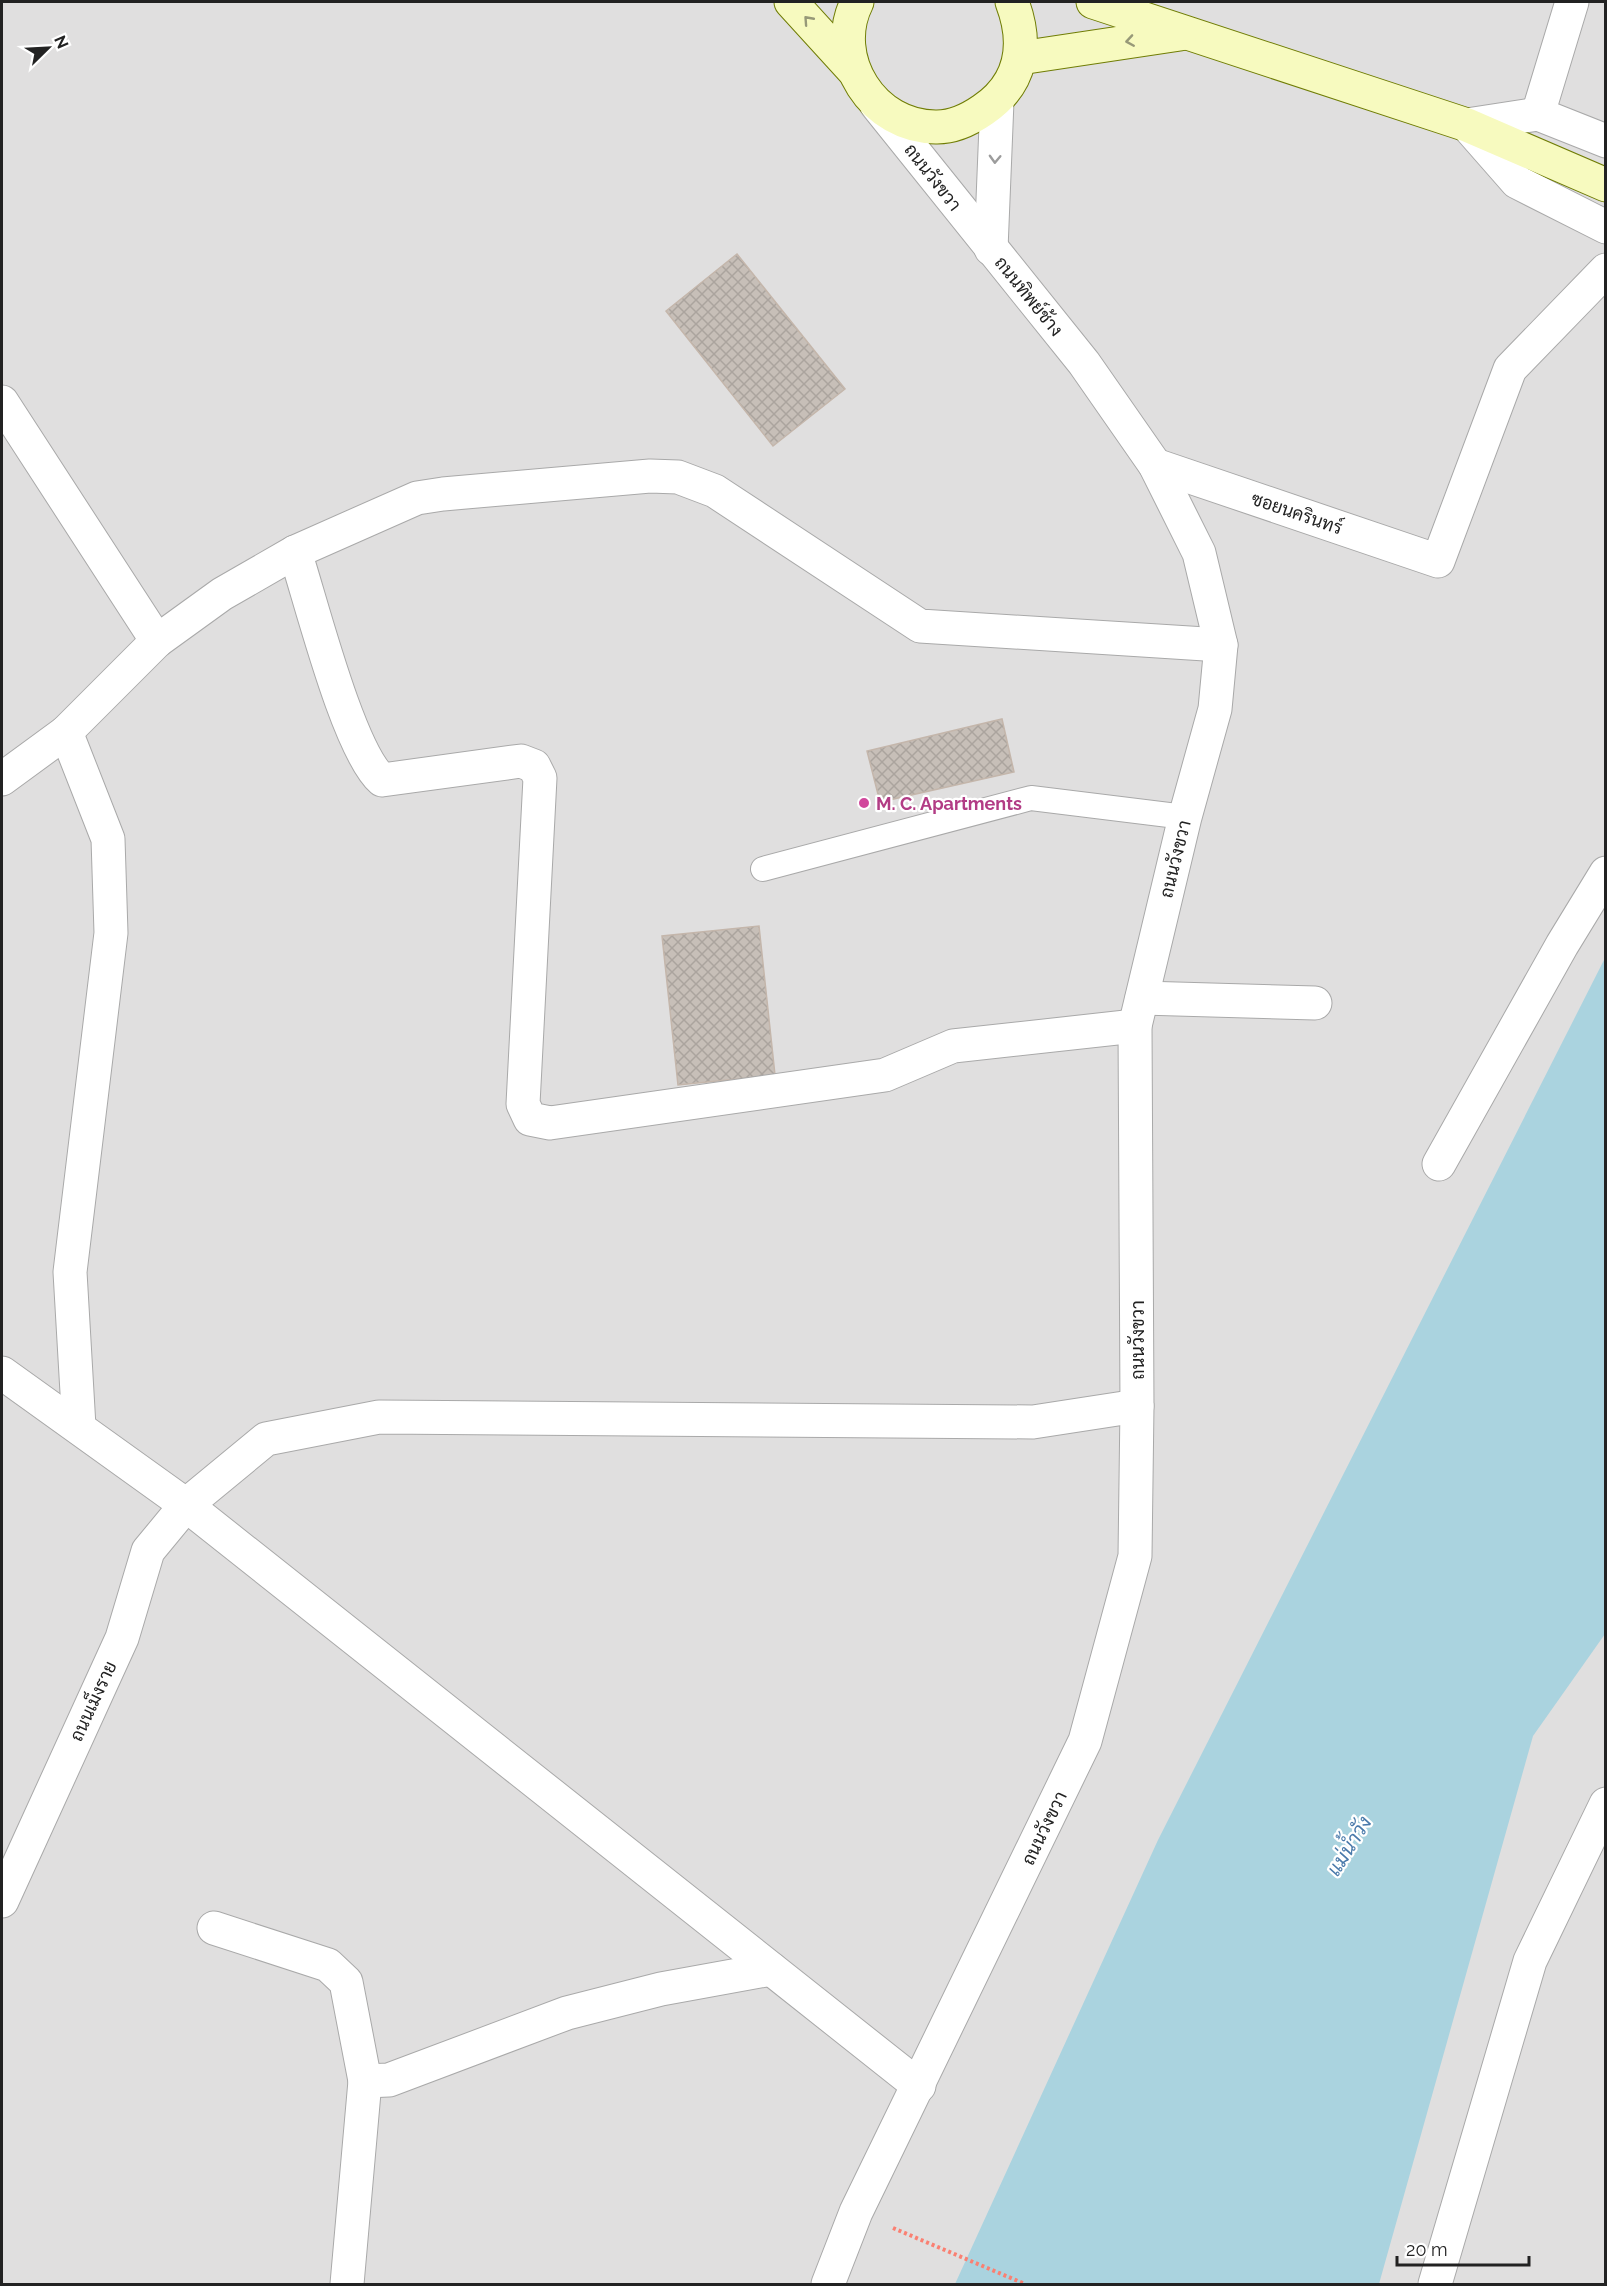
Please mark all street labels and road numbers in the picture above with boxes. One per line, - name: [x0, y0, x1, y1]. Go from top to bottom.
- street label: ถนนวังขวา: [900, 139, 966, 215]
- street label: ถนนทิพย์ช้าง: [991, 251, 1069, 340]
- street label: ซอยนครินทร์: [1249, 486, 1346, 538]
- street label: ถนนวังขวา: [1155, 818, 1195, 900]
- street label: ถนนวังขวา: [1127, 1300, 1148, 1380]
- street label: ถนนเม็งราย: [63, 1656, 121, 1744]
- street label: ถนนวังขวา: [1017, 1788, 1071, 1868]

